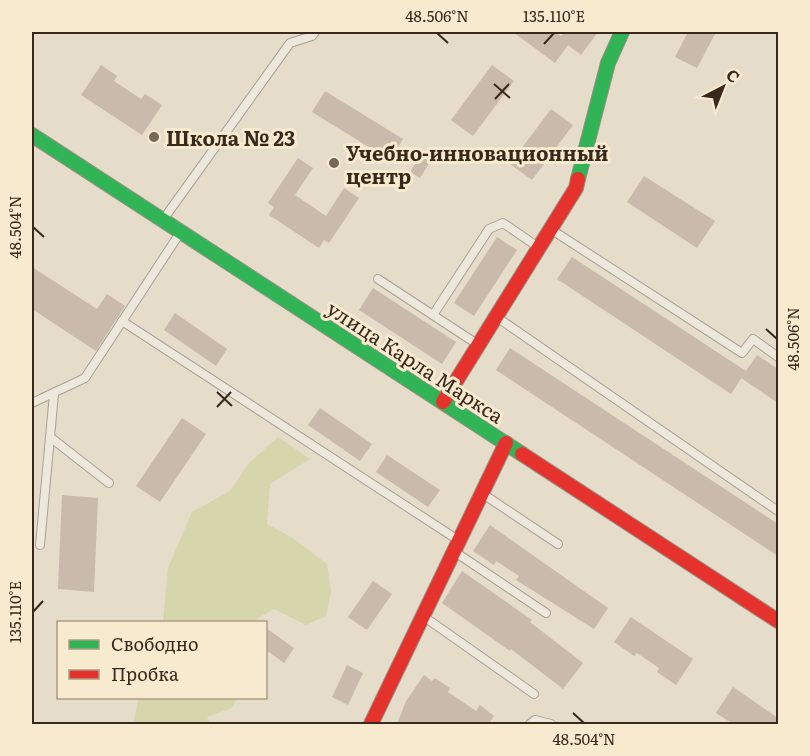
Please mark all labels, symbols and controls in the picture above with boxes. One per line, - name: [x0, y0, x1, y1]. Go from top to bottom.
- text: 48.506°N: [405, 4, 469, 27]
- text: 135.110°E: [523, 4, 585, 27]
- north arrow: [693, 57, 753, 117]
- text: С: [721, 62, 746, 88]
- place label: Школа № 23: [166, 122, 295, 152]
- marker: Школа № 23: [147, 130, 161, 144]
- place label: Учебно-инновационный центр: [346, 137, 608, 190]
- marker: Учебно-инновационный центр: [327, 156, 341, 170]
- text: 48.504°N: [3, 195, 26, 259]
- street label: улица Карла Маркса: [322, 292, 510, 430]
- text: 48.506°N: [781, 307, 804, 371]
- text: 135.110°E: [3, 581, 26, 643]
- legend: [57, 621, 267, 699]
- text: Свободно: [111, 630, 199, 657]
- text: Пробка: [111, 660, 179, 687]
- text: 48.504°N: [552, 727, 616, 750]

